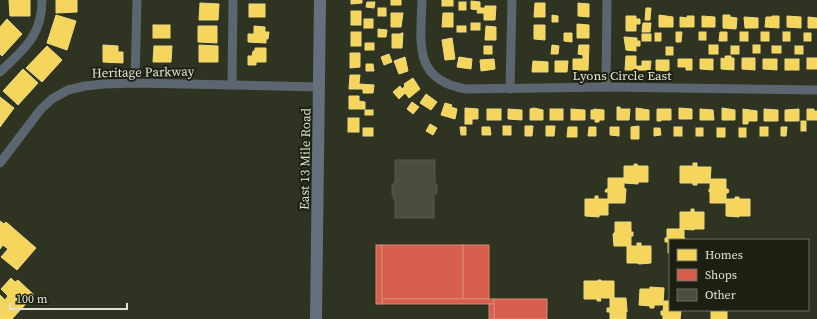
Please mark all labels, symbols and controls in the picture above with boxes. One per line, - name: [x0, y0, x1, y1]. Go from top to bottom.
- street label: Heritage Parkway: [92, 63, 195, 81]
- street label: Lyons Circle East: [573, 67, 672, 84]
- street label: East 13 Mile Road: [296, 107, 314, 210]
- legend: [669, 239, 809, 311]
- text: Homes: [705, 247, 743, 263]
- text: Shops: [705, 267, 737, 283]
- scale bar: [10, 285, 127, 311]
- text: Other: [705, 287, 736, 303]
- text: 100 m: [16, 291, 48, 307]

